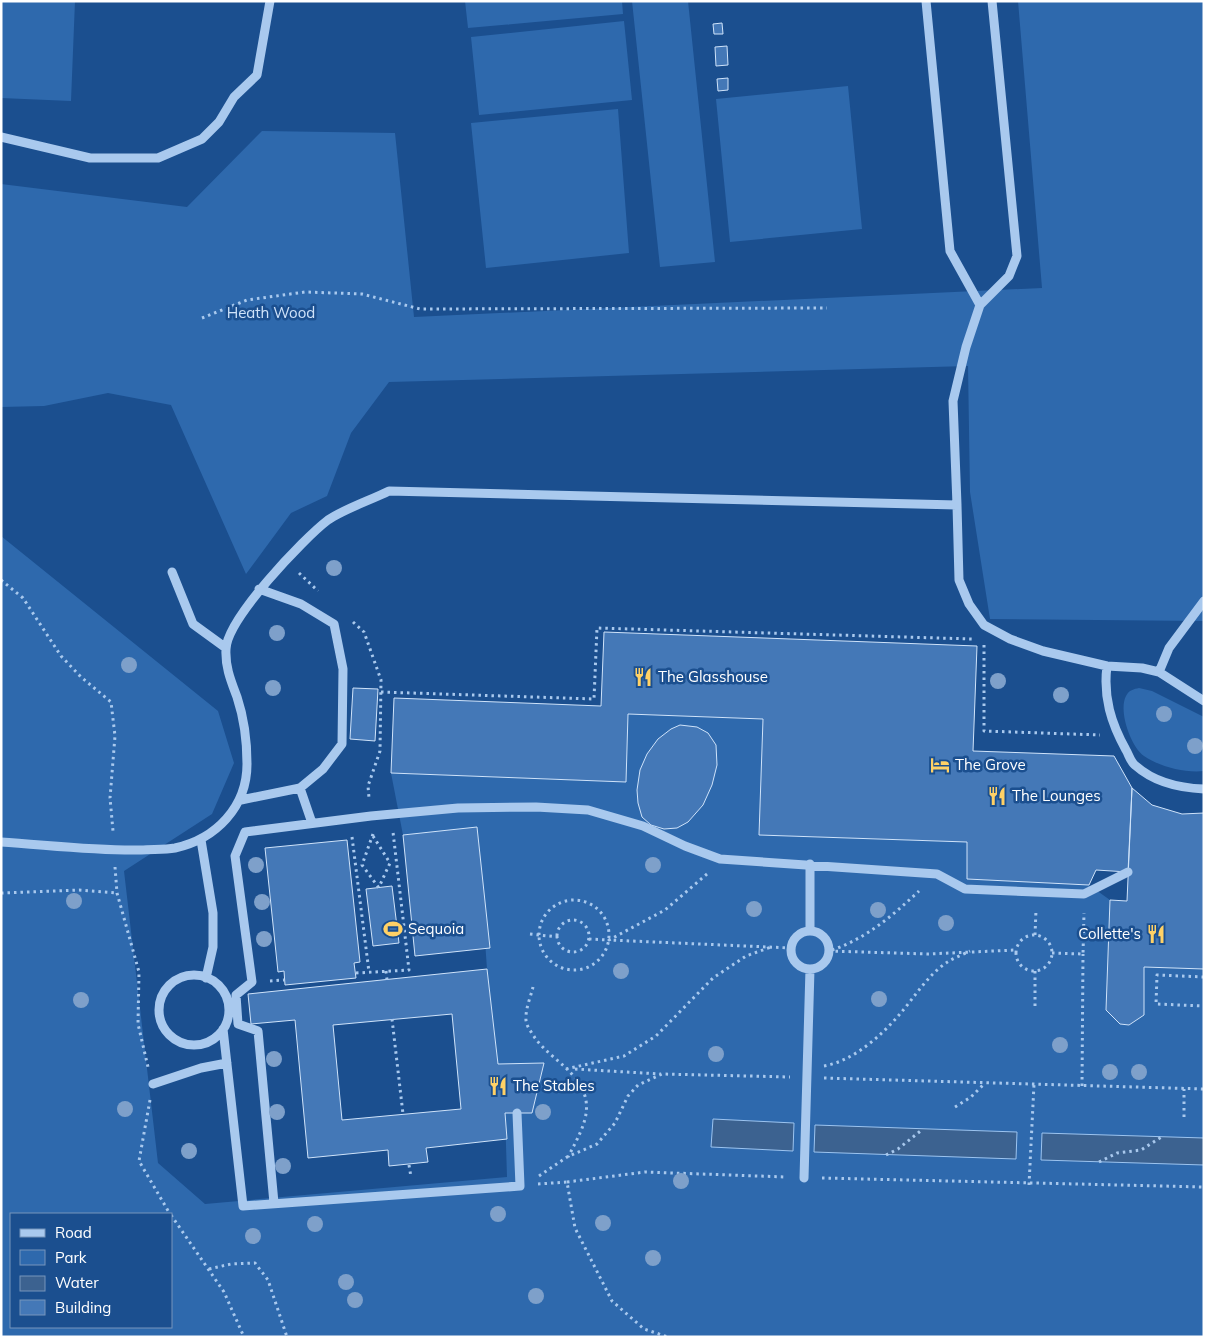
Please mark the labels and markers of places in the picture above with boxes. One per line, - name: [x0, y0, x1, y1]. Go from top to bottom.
- restaurant icon: The Glasshouse: [632, 666, 654, 688]
- place label: The Glasshouse: [658, 667, 768, 686]
- hotel icon: The Grove: [929, 754, 951, 776]
- place label: The Grove: [955, 755, 1026, 774]
- restaurant icon: The Lounges: [986, 785, 1008, 807]
- place label: The Lounges: [1012, 786, 1101, 805]
- sports icon: Sequoia: [382, 918, 404, 940]
- place label: Sequoia: [408, 919, 464, 938]
- restaurant icon: Collette's: [1145, 923, 1167, 945]
- place label: Collette's: [1078, 924, 1141, 943]
- restaurant icon: The Stables: [487, 1075, 509, 1097]
- place label: The Stables: [513, 1076, 595, 1095]

